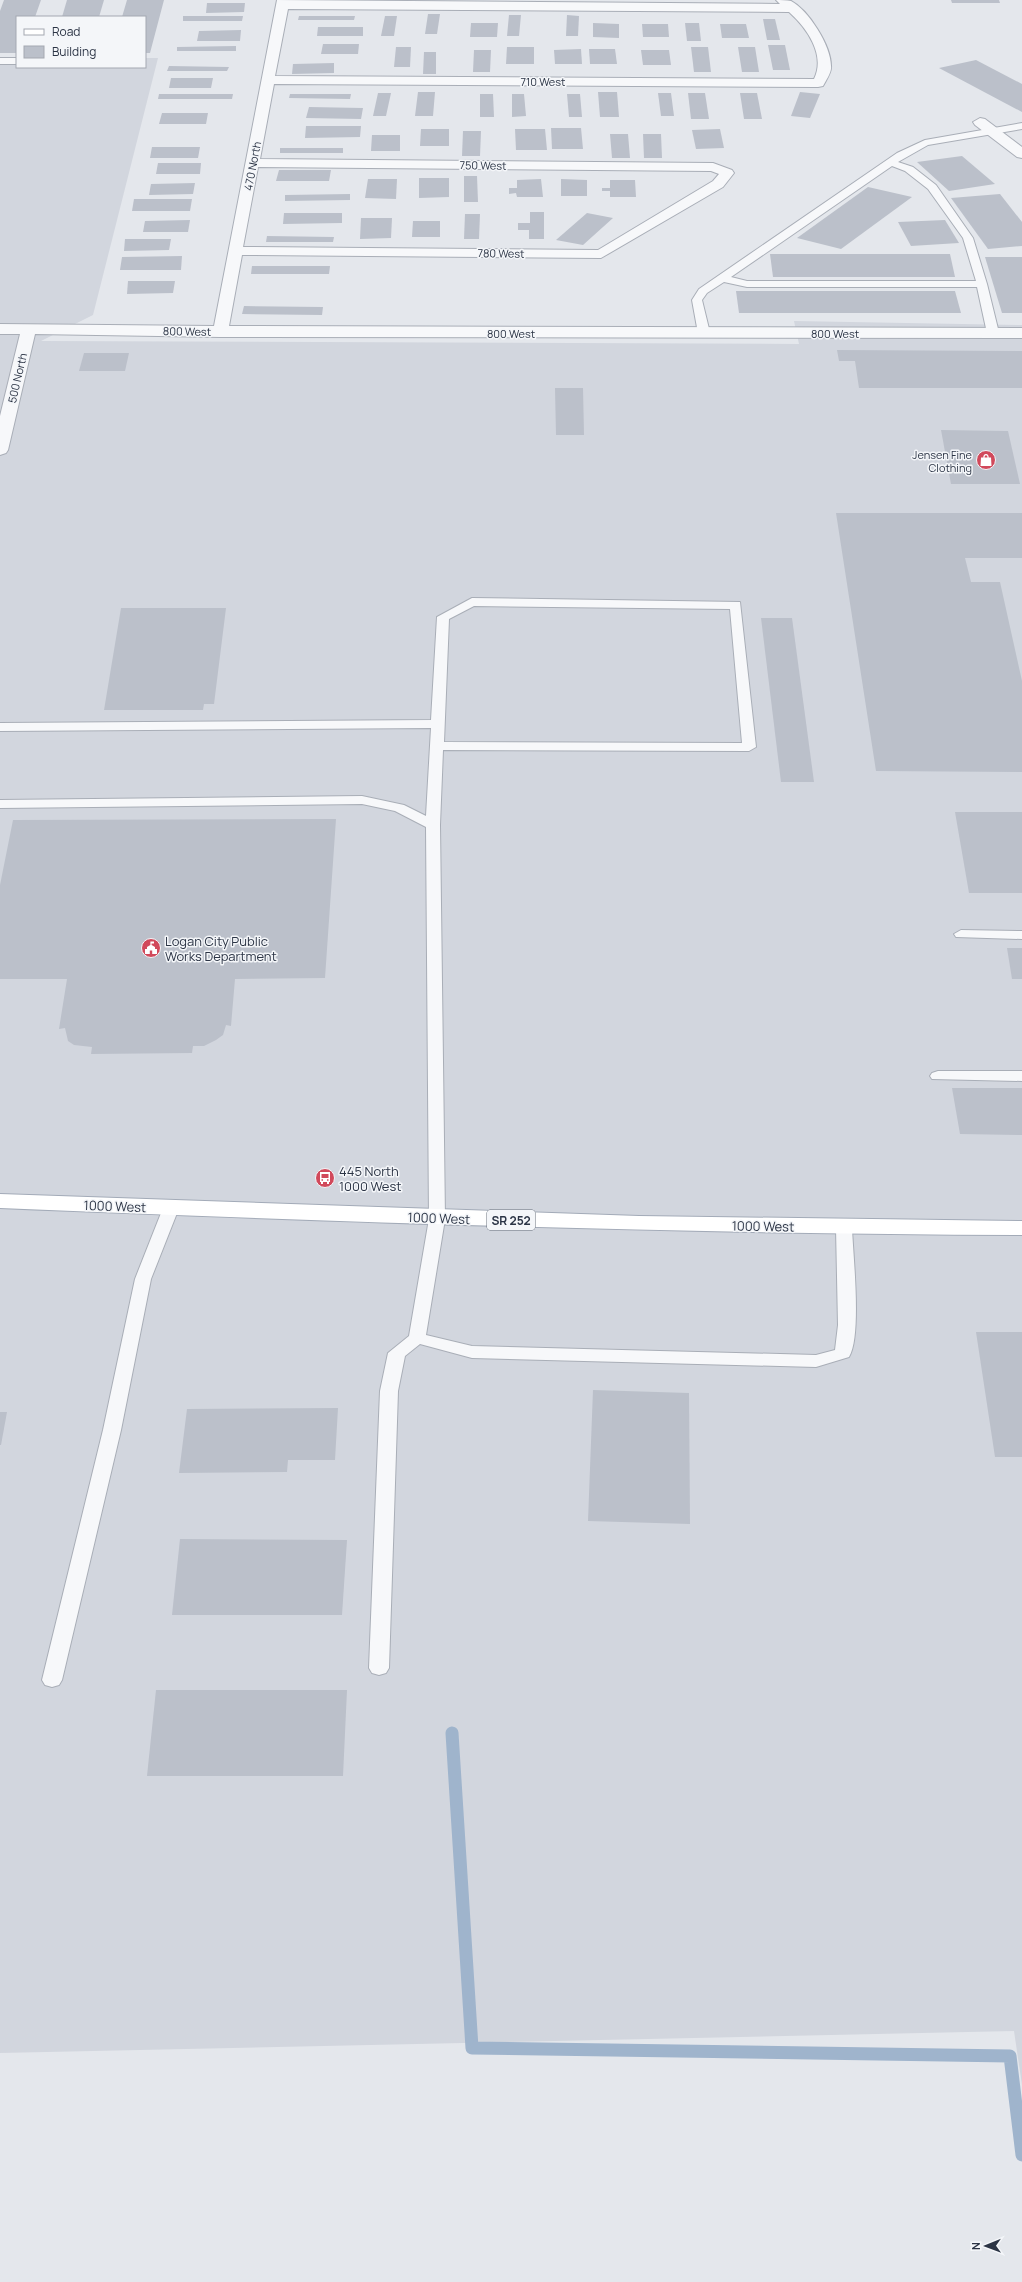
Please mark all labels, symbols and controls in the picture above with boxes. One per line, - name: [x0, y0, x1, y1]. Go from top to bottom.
- legend: [16, 16, 146, 68]
- text: Road: [52, 23, 80, 40]
- text: Building: [52, 43, 96, 60]
- street label: 710 West: [521, 74, 565, 89]
- street label: 470 North: [240, 140, 264, 192]
- street label: 750 West: [459, 157, 507, 173]
- street label: 780 West: [477, 245, 525, 261]
- street label: 800 West: [163, 323, 211, 339]
- street label: 800 West: [487, 326, 535, 341]
- street label: 800 West: [811, 326, 859, 341]
- street label: 500 North: [4, 352, 30, 404]
- place label: Jensen Fine Clothing: [912, 447, 973, 475]
- shop icon: Jensen Fine Clothing: [975, 449, 997, 471]
- place label: Logan City Public Works Department: [165, 932, 277, 965]
- public building icon: Logan City Public Works Department: [140, 937, 162, 959]
- place label: 445 North 1000 West: [339, 1162, 401, 1195]
- bus stop icon: 445 North 1000 West: [314, 1167, 336, 1189]
- street label: 1000 West: [83, 1196, 147, 1216]
- street label: 1000 West: [407, 1208, 471, 1228]
- road number: SR 252: [487, 1210, 535, 1230]
- street label: 1000 West: [732, 1216, 794, 1236]
- north arrow: [966, 2226, 1006, 2266]
- text: N: [968, 2242, 983, 2250]

